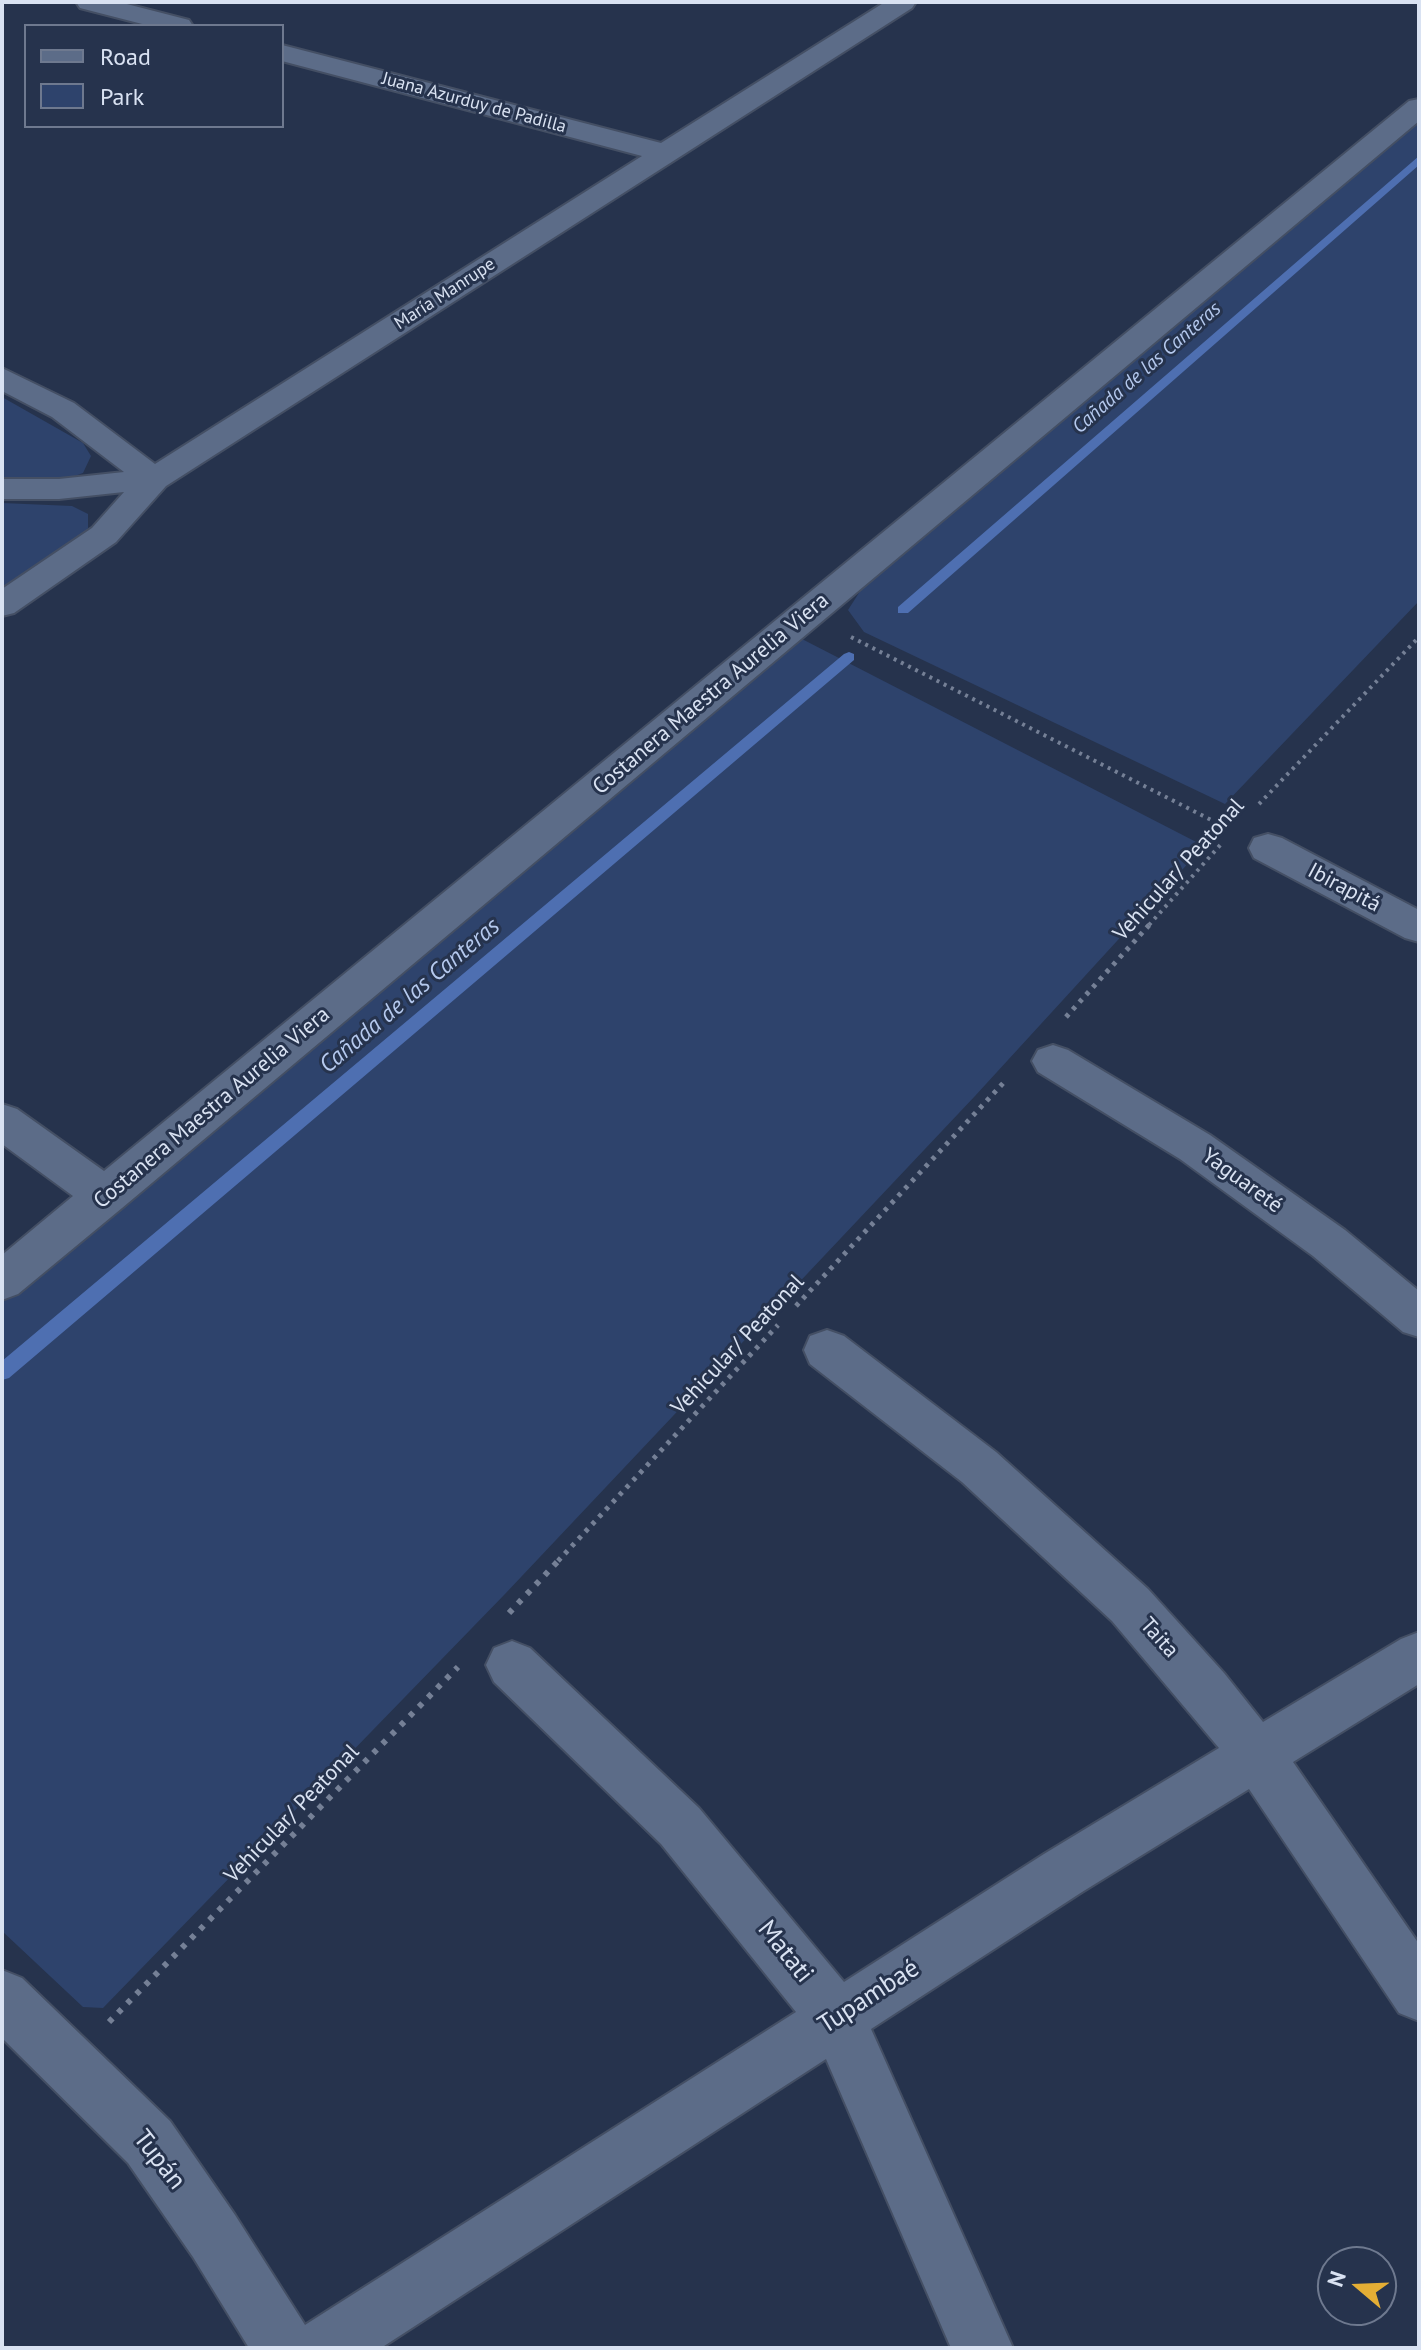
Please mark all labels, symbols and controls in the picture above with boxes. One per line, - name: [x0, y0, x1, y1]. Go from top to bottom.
- legend: [24, 24, 284, 128]
- text: Road: [100, 41, 151, 72]
- street label: Juana Azurduy de Padilla: [379, 68, 569, 138]
- text: Park: [100, 81, 144, 112]
- street label: María Manrupe: [391, 253, 499, 335]
- water label: Cañada de las Canteras: [1068, 297, 1226, 439]
- street label: Costanera Maestra Aurelia Viera: [588, 588, 834, 800]
- street label: Vehicular/ Peatonal: [1108, 793, 1250, 947]
- street label: Ibirapitá: [1303, 858, 1385, 918]
- water label: Cañada de las Canteras: [314, 912, 506, 1080]
- street label: Costanera Maestra Aurelia Viera: [89, 1002, 335, 1214]
- street label: Yaguareté: [1197, 1143, 1287, 1219]
- street label: Vehicular/ Peatonal: [666, 1269, 810, 1421]
- street label: Taita: [1134, 1612, 1184, 1664]
- street label: Vehicular/ Peatonal: [219, 1739, 365, 1889]
- street label: Matati: [751, 1915, 819, 1989]
- street label: Tupambaé: [813, 1953, 925, 2041]
- street label: Tupán: [126, 2124, 192, 2196]
- north arrow: [1317, 2246, 1397, 2326]
- text: N: [1321, 2267, 1352, 2290]

